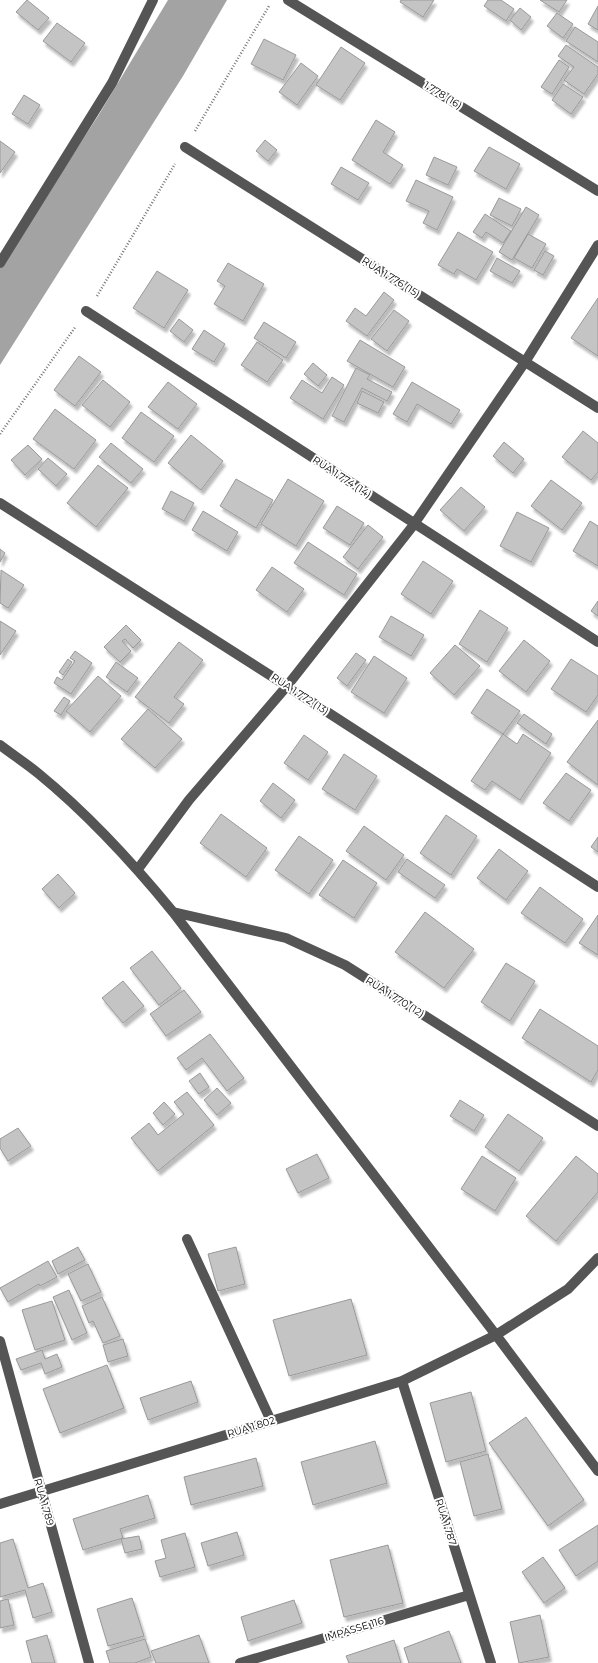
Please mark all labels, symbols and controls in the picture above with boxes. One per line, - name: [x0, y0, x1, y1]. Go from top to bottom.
- street label: 1.778 (16): [421, 78, 465, 112]
- street label: RUA 1.776 (15): [359, 254, 423, 300]
- street label: RUA 1.774 (14): [310, 453, 374, 501]
- street label: RUA 1.772 (13): [269, 670, 331, 718]
- street label: RUA 1.770 (12): [363, 974, 427, 1020]
- street label: RUA 1.802: [226, 1413, 277, 1440]
- street label: RUA 1.789: [31, 1477, 57, 1527]
- street label: RUA 1.787: [432, 1497, 460, 1547]
- street label: IMPASSE 116: [323, 1614, 385, 1644]

